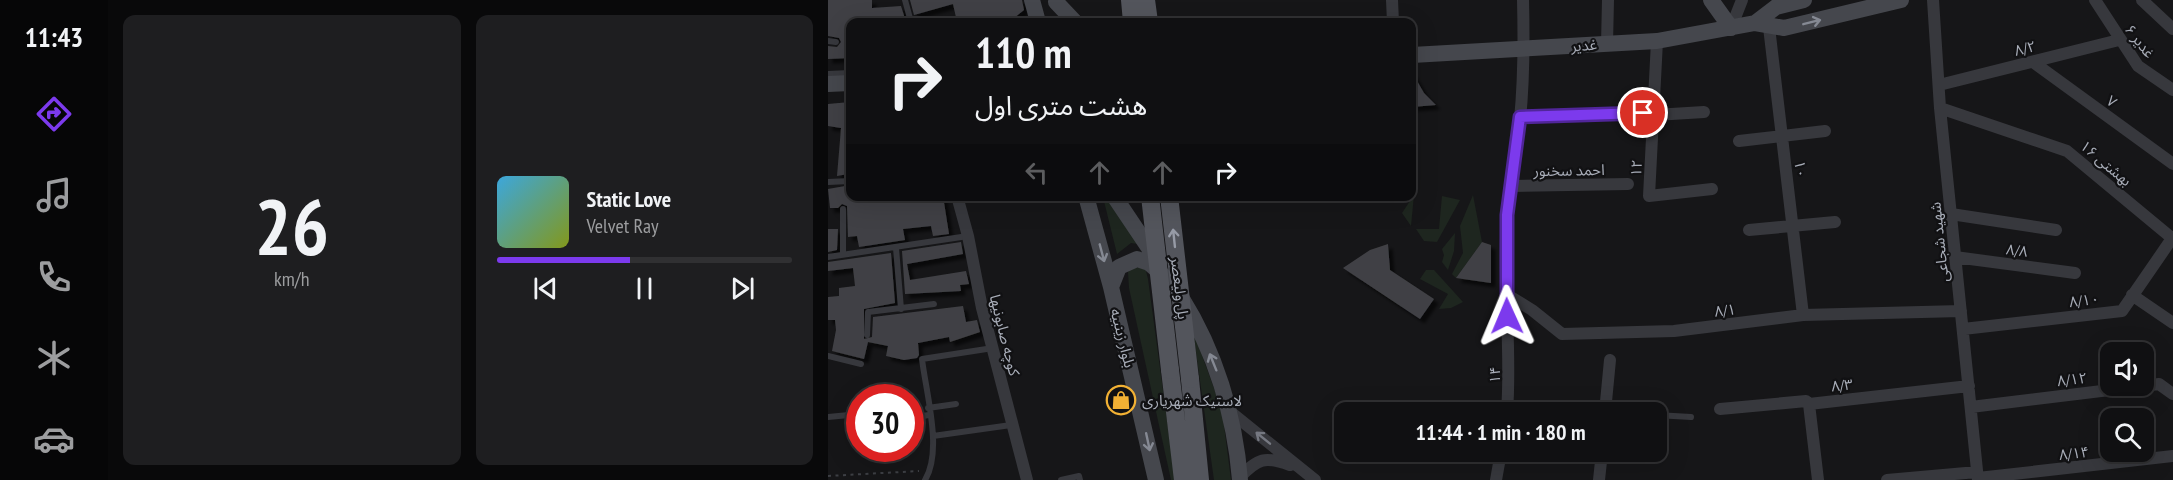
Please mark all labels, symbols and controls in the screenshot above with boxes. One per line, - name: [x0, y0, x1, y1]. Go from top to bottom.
- one-way arrow: [1802, 15, 1821, 27]
- text: 11:43: [25, 20, 83, 54]
- street label: غدیر ۶: [2121, 20, 2159, 62]
- text: 110 m: [975, 25, 1072, 80]
- street label: غدیر: [1569, 35, 1598, 55]
- street label: ۸/۲: [2012, 36, 2038, 60]
- icon: right: [876, 42, 954, 120]
- pin: [1617, 87, 1668, 138]
- text: هشت متری اول: [975, 88, 1147, 122]
- street label: ۷: [2103, 91, 2121, 111]
- icon: directions: [33, 93, 75, 135]
- icon: arrive: [1626, 96, 1659, 129]
- street label: ۱۶ بهشتی: [2076, 136, 2136, 190]
- icon: left: [1020, 156, 1053, 189]
- icon: ahead: [1083, 156, 1116, 189]
- icon: ahead: [1146, 156, 1179, 189]
- icon: right: [1209, 156, 1242, 189]
- street label: ۱۲: [1626, 159, 1646, 177]
- street label: ۱۰: [1790, 159, 1812, 179]
- street label: احمد سخنور: [1532, 160, 1605, 180]
- icon: music: [33, 174, 75, 216]
- text: 26: [254, 176, 329, 277]
- text: Static Love: [587, 185, 671, 213]
- street label: شهید شجاعی: [1925, 201, 1953, 283]
- text: Velvet Ray: [587, 213, 659, 239]
- one-way arrow: [1168, 229, 1179, 248]
- street label: ۸/۸: [2005, 239, 2029, 261]
- one-way arrow: [1096, 243, 1108, 262]
- street label: پل ولیعصر: [1166, 255, 1193, 320]
- icon: phone: [33, 256, 75, 298]
- text: km/h: [274, 266, 309, 292]
- icon: previous: [529, 272, 562, 305]
- icon: pause: [628, 272, 661, 305]
- icon: next: [726, 272, 759, 305]
- position arrow: [1475, 284, 1539, 348]
- street label: ۸/۱۰: [2068, 289, 2100, 311]
- street label: کوچه صابونیها: [985, 292, 1024, 379]
- street label: ۸/۱: [1713, 299, 1737, 321]
- street label: بلوار زینبیه: [1106, 306, 1140, 370]
- icon: climate: [33, 337, 75, 379]
- map controls: [2100, 342, 2154, 462]
- button: sound: [2100, 342, 2154, 396]
- one-way arrow: [1207, 353, 1218, 372]
- street label: ۱۴: [1485, 366, 1504, 384]
- street label: ۸/۱۲: [2056, 368, 2088, 390]
- street label: ۸/۳: [1830, 374, 1854, 396]
- speed limit sign: 30: [846, 384, 924, 462]
- shop icon: لاستیک شهریاری: [1105, 384, 1137, 416]
- place label: لاستیک شهریاری: [1142, 391, 1242, 410]
- button: search: [2100, 408, 2154, 462]
- icon: car: [33, 418, 75, 460]
- text: 11:44 · 1 min · 180 m: [1415, 418, 1586, 446]
- one-way arrow: [1255, 431, 1271, 444]
- one-way arrow: [1143, 432, 1154, 452]
- street label: ۸/۱۴: [2058, 442, 2090, 464]

